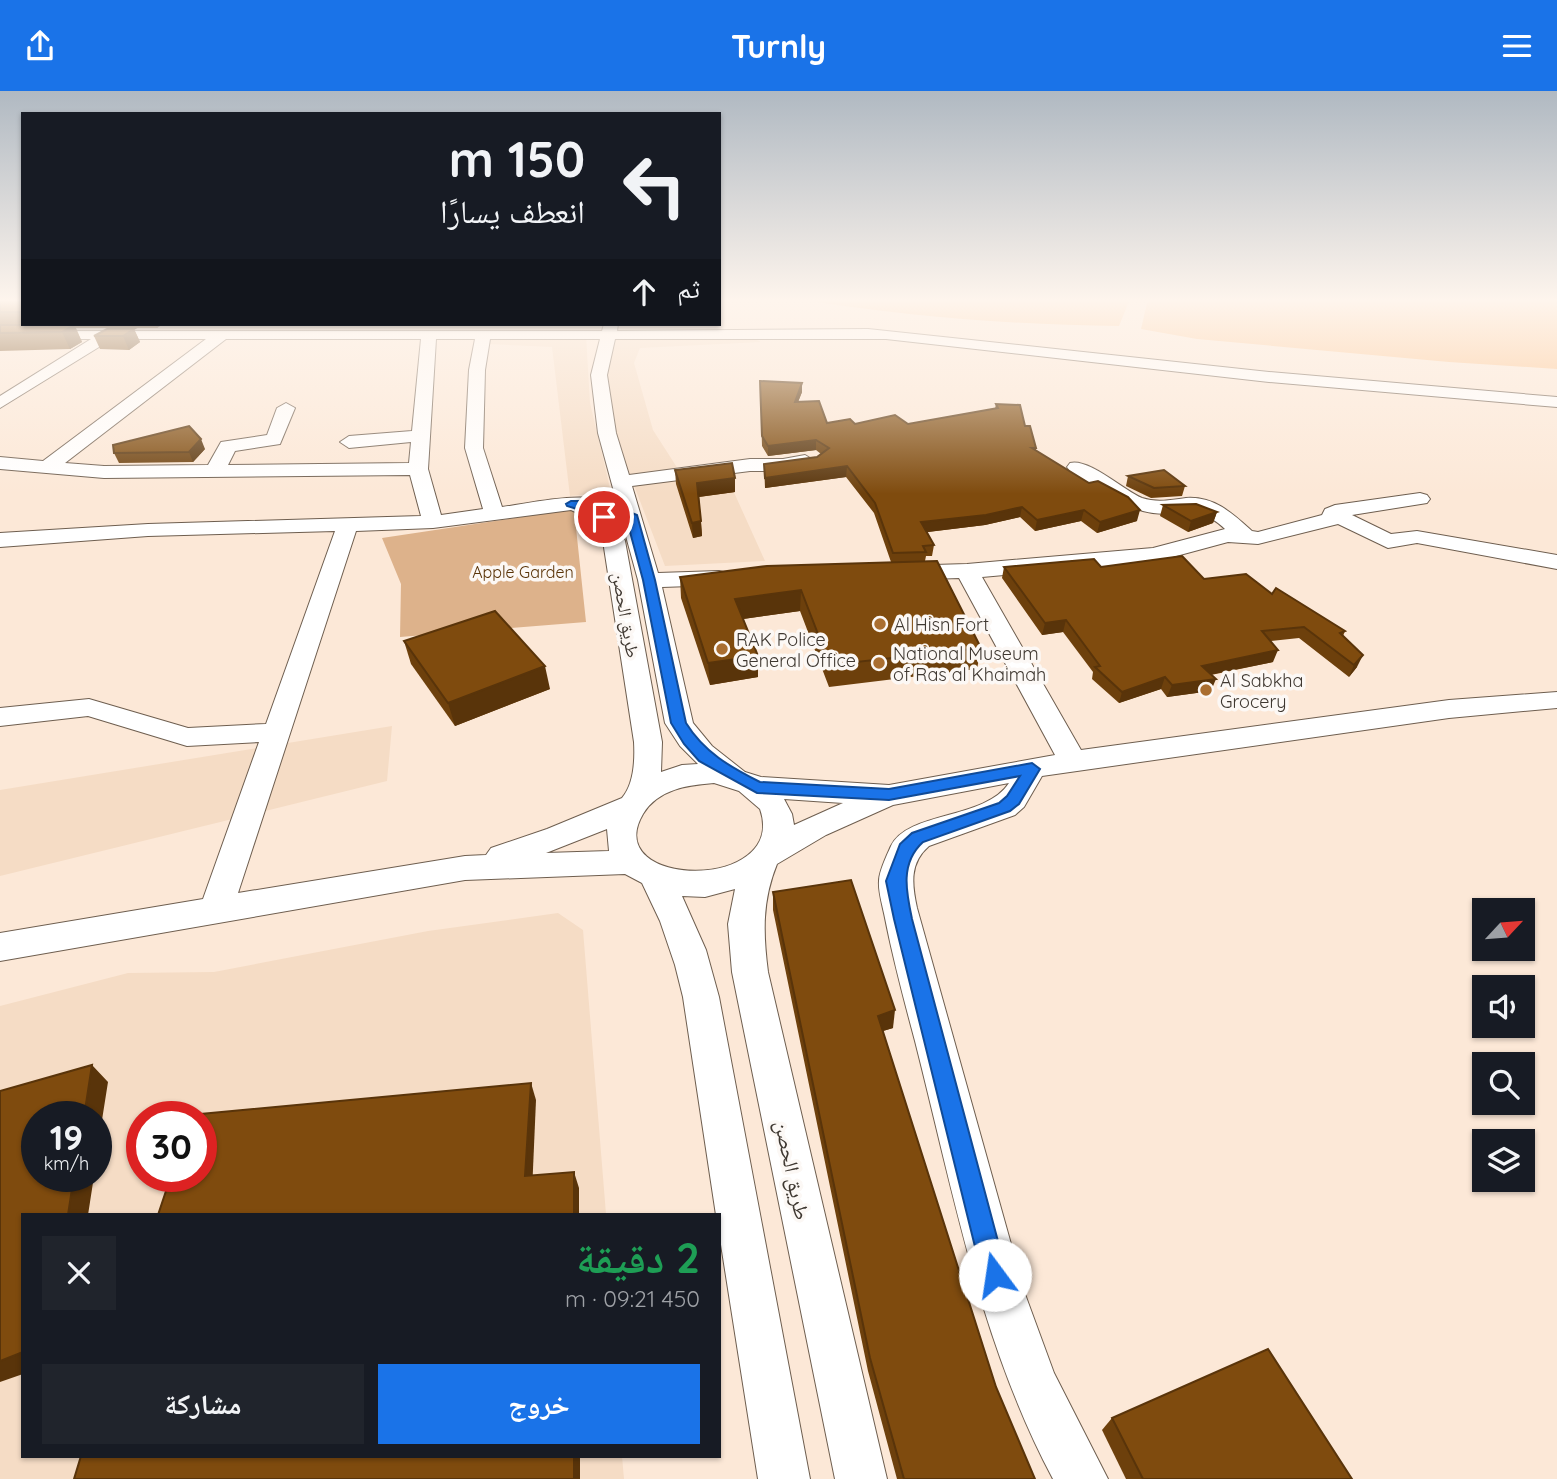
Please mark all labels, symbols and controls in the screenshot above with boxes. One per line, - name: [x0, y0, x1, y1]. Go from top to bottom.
- text: Turnly: [731, 26, 826, 66]
- icon: share: [21, 27, 59, 65]
- icon: menu: [1498, 27, 1536, 65]
- text: 150 m: [449, 128, 585, 189]
- icon: left: [609, 140, 700, 231]
- text: انعطف يسارًا: [440, 191, 585, 231]
- text: ثم: [677, 272, 700, 305]
- icon: ahead: [625, 273, 663, 311]
- pin: [574, 487, 634, 547]
- icon: arrive: [585, 498, 623, 536]
- park label: Apple Garden: [472, 562, 574, 582]
- street label: طريق الحصن: [607, 570, 645, 660]
- place label: Al Hisn Fort: [894, 613, 989, 636]
- marker: Al Hisn Fort: [872, 616, 888, 632]
- place label: RAK Police General Office: [736, 628, 856, 672]
- marker: RAK Police General Office: [714, 641, 730, 657]
- place label: National Museum of Ras al Khaimah: [893, 642, 1046, 686]
- marker: National Museum of Ras al Khaimah: [871, 655, 887, 671]
- place label: Al Sabkha Grocery: [1220, 669, 1303, 713]
- marker: Al Sabkha Grocery: [1198, 682, 1214, 698]
- north arrow: [1472, 898, 1535, 961]
- map controls: [1472, 898, 1535, 1192]
- button: sound: [1472, 975, 1535, 1038]
- button: search: [1472, 1052, 1535, 1115]
- speed limit sign: 30: [126, 1101, 217, 1192]
- text: 19: [50, 1115, 83, 1159]
- street label: طريق الحصن: [769, 1118, 816, 1222]
- button: layers: [1472, 1129, 1535, 1192]
- text: km/h: [44, 1152, 89, 1175]
- text: 2 دقيقة: [576, 1231, 700, 1284]
- button: close: [42, 1236, 116, 1310]
- position arrow: [958, 1238, 1032, 1312]
- text: 450 m · 09:21: [565, 1284, 700, 1313]
- button: مشاركة: [42, 1364, 364, 1444]
- button: خروج: [378, 1364, 700, 1444]

